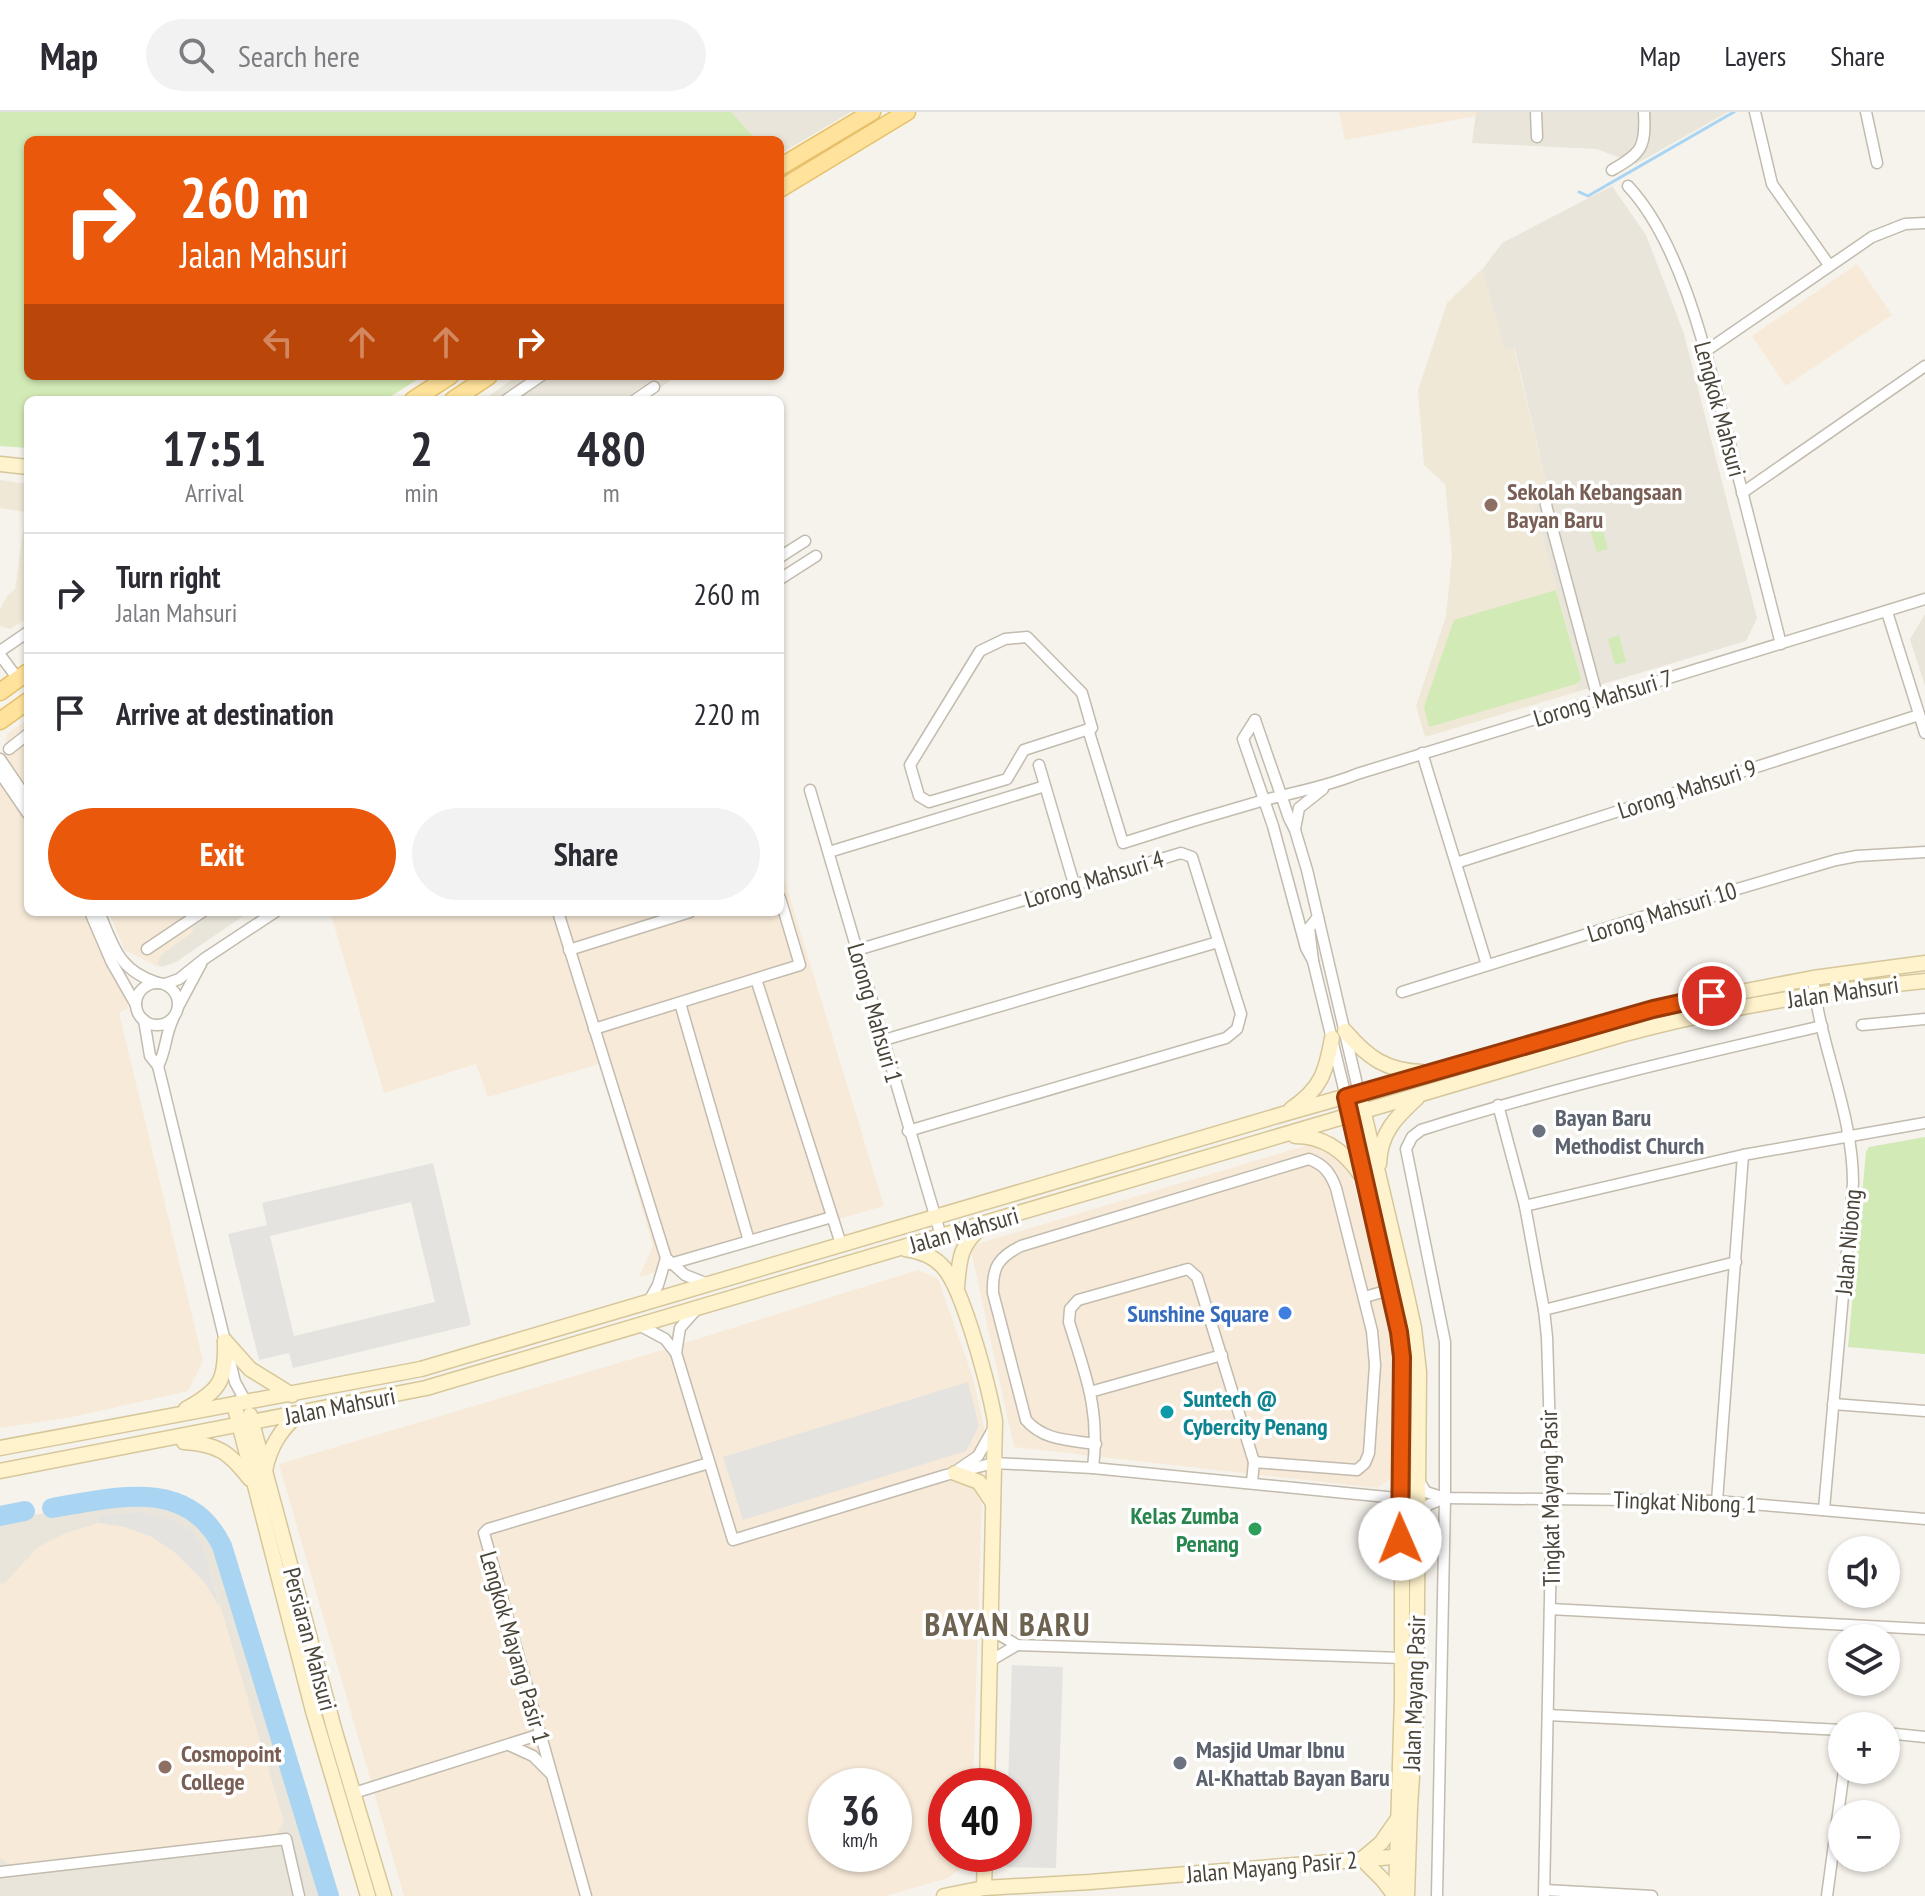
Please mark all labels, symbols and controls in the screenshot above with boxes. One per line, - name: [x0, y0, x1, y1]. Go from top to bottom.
- search box: [146, 19, 706, 91]
- text: Map: [40, 31, 98, 80]
- icon: search: [174, 33, 218, 77]
- text: Search here: [238, 36, 360, 75]
- text: Map: [1639, 37, 1681, 74]
- text: Layers: [1725, 37, 1786, 74]
- text: Share: [1830, 37, 1885, 74]
- text: 260 m: [180, 161, 309, 233]
- icon: right: [48, 168, 152, 272]
- text: Jalan Mahsuri: [180, 231, 348, 278]
- icon: left: [256, 320, 300, 364]
- icon: ahead: [340, 320, 384, 364]
- icon: ahead: [424, 320, 468, 364]
- icon: right: [508, 320, 552, 364]
- street label: Lengkok Mahsuri: [1687, 338, 1753, 480]
- text: 17:51: [162, 417, 266, 479]
- text: 2: [410, 417, 433, 479]
- text: 480: [577, 417, 646, 479]
- text: Arrival: [185, 476, 244, 509]
- text: min: [404, 476, 438, 509]
- text: m: [603, 476, 620, 509]
- place label: Sekolah Kebangsaan Bayan Baru: [1507, 476, 1682, 535]
- marker: Sekolah Kebangsaan Bayan Baru: [1482, 496, 1500, 514]
- text: Turn right: [116, 557, 220, 596]
- icon: right: [48, 571, 92, 615]
- text: 260 m: [694, 574, 760, 613]
- text: Jalan Mahsuri: [116, 596, 237, 629]
- street label: Lorong Mahsuri 7: [1530, 662, 1676, 734]
- icon: arrive: [48, 691, 92, 735]
- text: Arrive at destination: [116, 694, 334, 733]
- text: 220 m: [694, 694, 760, 733]
- street label: Lorong Mahsuri 9: [1614, 752, 1760, 826]
- button: Exit: [48, 808, 396, 900]
- button: Share: [412, 808, 760, 900]
- street label: Lorong Mahsuri 4: [1021, 843, 1168, 915]
- street label: Lorong Mahsuri 10: [1584, 875, 1740, 949]
- street label: Lorong Mahsuri 1: [840, 940, 910, 1086]
- pin: [1678, 962, 1746, 1030]
- street label: Jalan Mahsuri: [1784, 969, 1901, 1015]
- icon: arrive: [1690, 974, 1734, 1018]
- place label: Bayan Baru Methodist Church: [1555, 1102, 1704, 1161]
- marker: Bayan Baru Methodist Church: [1530, 1122, 1548, 1140]
- street label: Jalan Nibong: [1828, 1188, 1868, 1297]
- street label: Jalan Mahsuri: [905, 1200, 1022, 1261]
- place label: Sunshine Square: [1127, 1298, 1269, 1329]
- marker: Sunshine Square: [1276, 1304, 1294, 1322]
- street label: Jalan Mahsuri: [281, 1380, 398, 1432]
- place label: Suntech @ Cybercity Penang: [1183, 1383, 1328, 1442]
- marker: Suntech @ Cybercity Penang: [1158, 1403, 1176, 1421]
- street label: Tingkat Mayang Pasir: [1533, 1409, 1567, 1587]
- street label: Tingkat Nibong 1: [1613, 1484, 1757, 1520]
- position arrow: [1358, 1497, 1442, 1581]
- place label: Kelas Zumba Penang: [1131, 1500, 1239, 1559]
- marker: Kelas Zumba Penang: [1246, 1520, 1264, 1538]
- map controls: [1828, 1536, 1900, 1872]
- button: sound: [1828, 1536, 1900, 1608]
- street label: Lengkok Mayang Pasir 1: [473, 1548, 557, 1746]
- street label: Persiaran Mahsuri: [276, 1564, 344, 1714]
- district label: BAYAN BARU: [925, 1603, 1091, 1645]
- street label: Jalan Mayang Pasir: [1396, 1614, 1432, 1772]
- button: layers: [1828, 1624, 1900, 1696]
- button: +: [1828, 1712, 1900, 1784]
- place label: Masjid Umar Ibnu Al-Khattab Bayan Baru: [1195, 1734, 1390, 1793]
- place label: Cosmopoint College: [181, 1738, 282, 1797]
- marker: Masjid Umar Ibnu Al-Khattab Bayan Baru: [1171, 1754, 1189, 1772]
- marker: Cosmopoint College: [156, 1758, 174, 1776]
- speed limit sign: 40: [928, 1768, 1032, 1872]
- text: 36: [841, 1784, 879, 1836]
- button: −: [1828, 1800, 1900, 1872]
- text: km/h: [842, 1827, 878, 1853]
- street label: Jalan Mayang Pasir 2: [1184, 1844, 1359, 1890]

